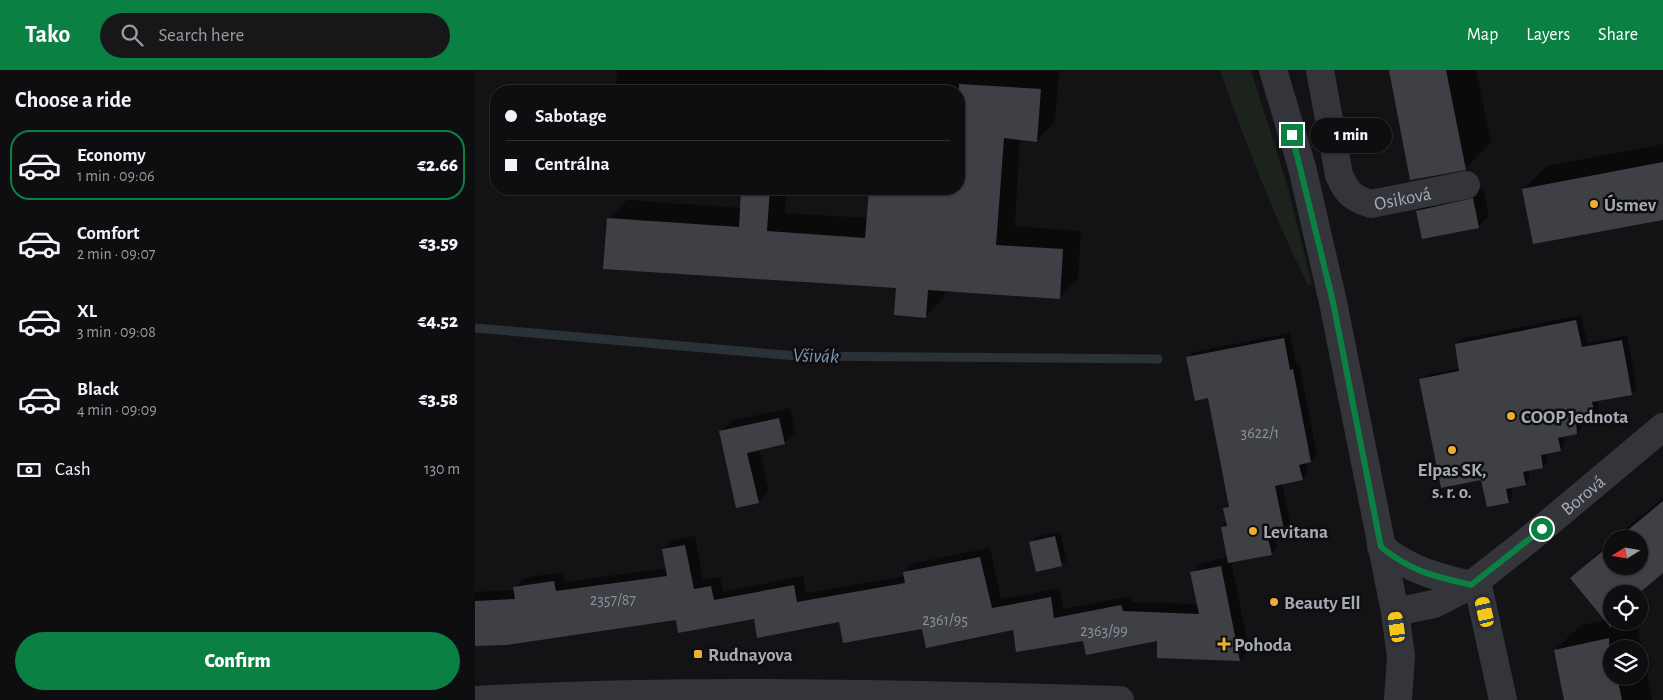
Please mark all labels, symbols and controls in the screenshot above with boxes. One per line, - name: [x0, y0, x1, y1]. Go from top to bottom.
- search box: [100, 13, 450, 58]
- icon: search: [118, 21, 146, 49]
- text: Tako: [25, 23, 70, 47]
- text: Search here: [158, 26, 244, 45]
- text: Map: [1467, 26, 1498, 44]
- text: Layers: [1526, 26, 1570, 44]
- text: Share: [1598, 26, 1638, 44]
- text: Choose a ride: [15, 89, 131, 111]
- text: Sabotage: [535, 107, 607, 126]
- callout: 1 min: [1309, 118, 1392, 152]
- route end: [1281, 124, 1303, 146]
- text: 1 min: [1334, 127, 1368, 143]
- icon: car: [17, 143, 62, 188]
- text: Economy: [77, 146, 146, 165]
- text: Centrálna: [535, 155, 610, 174]
- text: €2.66: [417, 156, 458, 175]
- text: 1 min · 09:06: [77, 168, 155, 184]
- street label: Osiková: [1373, 184, 1433, 214]
- place label: Úsmev: [1604, 194, 1657, 215]
- marker: Úsmev: [1588, 198, 1600, 210]
- icon: car: [17, 221, 62, 266]
- text: Comfort: [77, 224, 139, 243]
- text: €3.59: [419, 234, 458, 253]
- text: 2 min · 09:07: [77, 246, 156, 262]
- icon: car: [17, 299, 62, 344]
- text: XL: [77, 302, 97, 321]
- text: €4.52: [418, 312, 458, 331]
- text: 3 min · 09:08: [77, 324, 156, 340]
- water label: Všivák: [792, 345, 839, 367]
- icon: car: [17, 377, 62, 422]
- text: Black: [77, 380, 119, 399]
- text: €3.58: [419, 390, 458, 409]
- text: 4 min · 09:09: [77, 402, 157, 418]
- place label: COOP Jednota: [1521, 408, 1628, 427]
- marker: COOP Jednota: [1505, 410, 1517, 422]
- house number: 3622/1: [1241, 425, 1279, 441]
- marker: Elpas SK, s. r. o.: [1446, 444, 1458, 456]
- icon: cash: [15, 456, 43, 484]
- text: Cash: [55, 460, 91, 479]
- text: 130 m: [424, 461, 460, 477]
- place label: Elpas SK, s. r. o.: [1418, 461, 1486, 502]
- street label: Borová: [1558, 472, 1609, 519]
- route start: [1531, 518, 1553, 540]
- place label: Levitana: [1263, 523, 1328, 542]
- marker: Levitana: [1247, 525, 1259, 537]
- north arrow: [1603, 530, 1647, 575]
- map controls: [1603, 530, 1648, 685]
- button: locate: [1603, 585, 1648, 630]
- house number: 2357/87: [590, 592, 636, 608]
- place label: Beauty Ell: [1284, 594, 1361, 613]
- marker: Beauty Ell: [1268, 596, 1280, 608]
- car: [1474, 596, 1495, 628]
- car: [1387, 611, 1406, 643]
- house number: 2361/95: [922, 612, 968, 628]
- house number: 2363/99: [1080, 623, 1128, 639]
- button: Confirm: [15, 632, 460, 690]
- place label: Pohoda: [1234, 636, 1292, 655]
- marker: Pohoda: [1218, 638, 1230, 650]
- button: layers: [1603, 640, 1648, 685]
- place label: Rudnayova: [708, 646, 793, 665]
- marker: Rudnayova: [692, 648, 704, 660]

